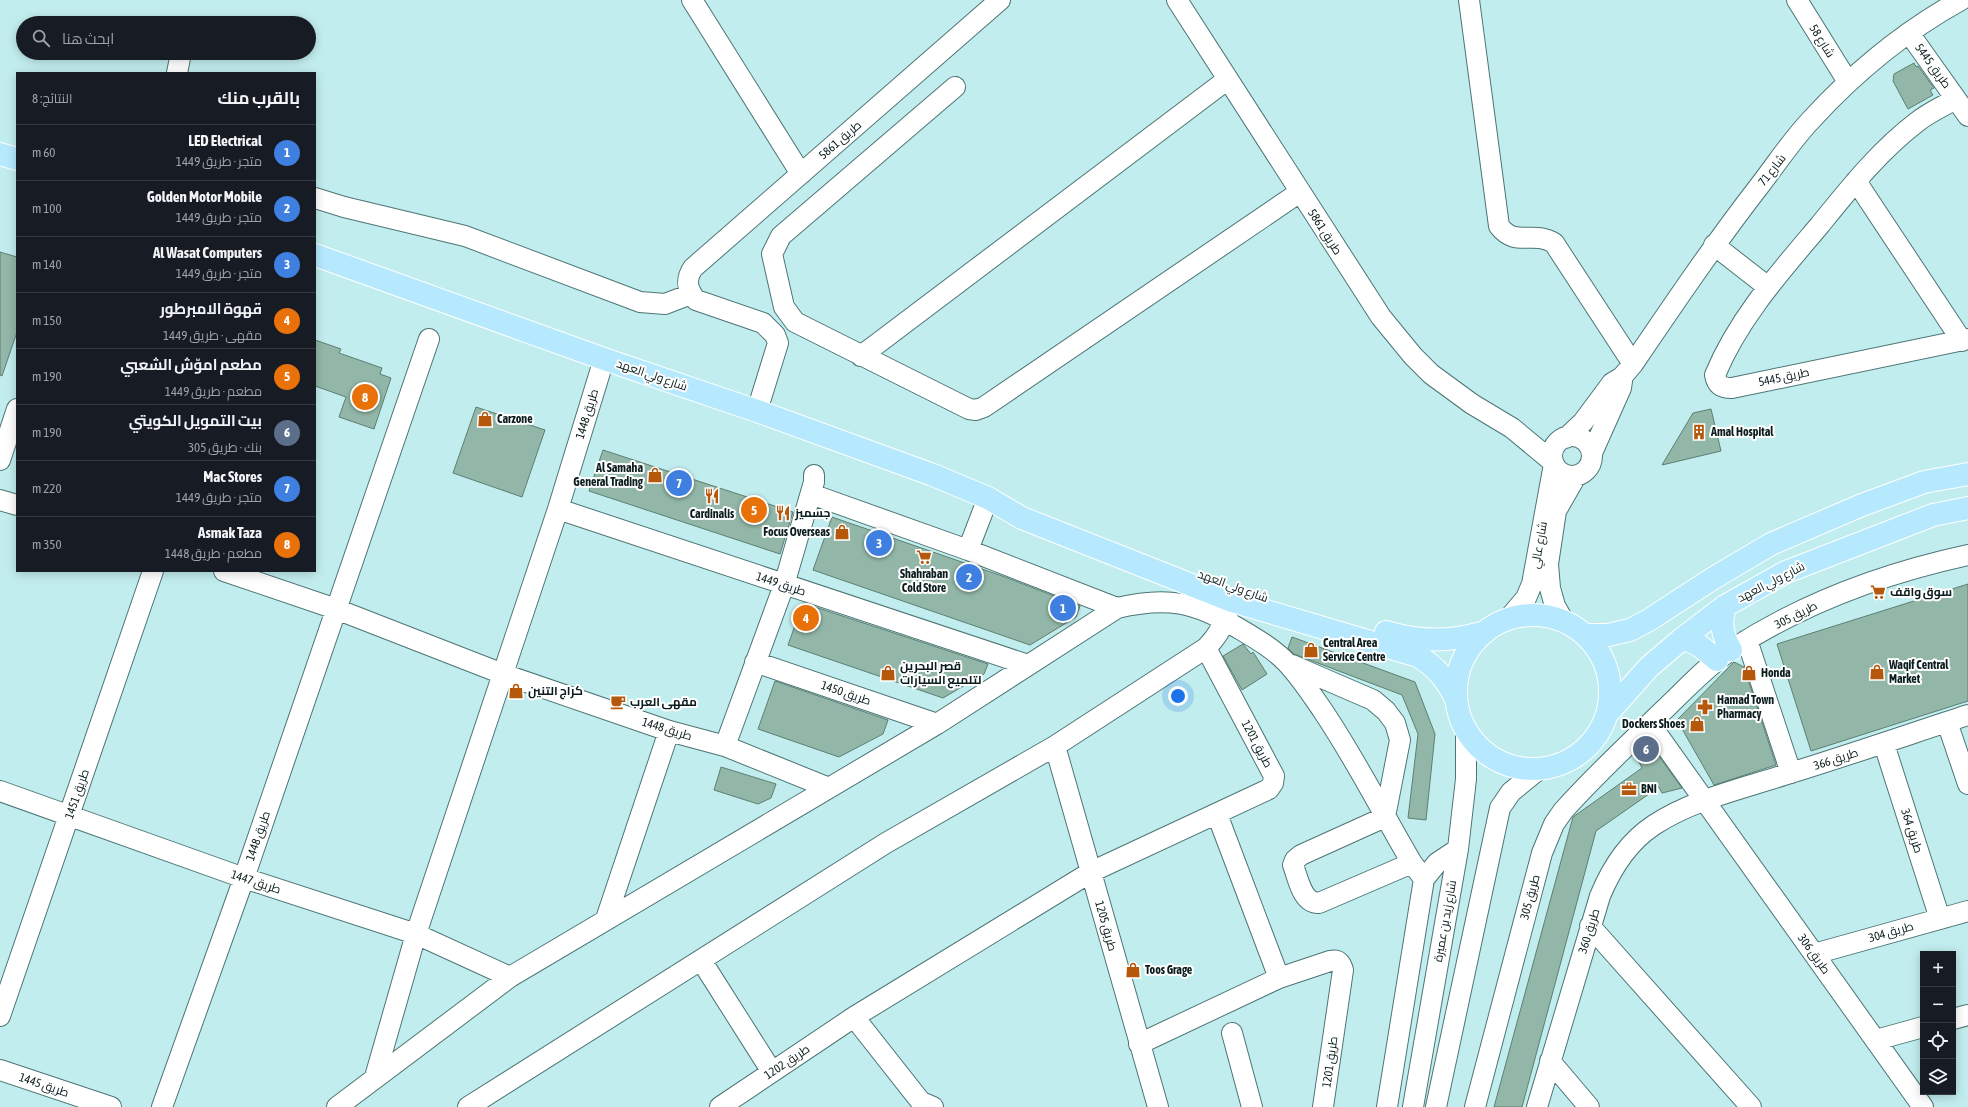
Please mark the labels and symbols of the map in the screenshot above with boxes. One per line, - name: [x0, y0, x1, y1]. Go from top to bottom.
- street label: شارع 58: [1806, 22, 1838, 61]
- street label: طريق 5445: [1912, 41, 1954, 91]
- street label: طريق 5861: [816, 118, 864, 162]
- street label: شارع 71: [1755, 151, 1789, 189]
- street label: طريق 5861: [1305, 207, 1345, 258]
- street label: شارع ولي العهد: [614, 356, 689, 396]
- street label: طريق 5445: [1757, 365, 1811, 389]
- pin: 8: [352, 382, 378, 412]
- street label: طريق 1448: [573, 387, 601, 441]
- shop icon: Carzone: [476, 410, 494, 428]
- place label: Carzone: [497, 412, 533, 426]
- building icon: Amal Hospital: [1690, 423, 1708, 441]
- place label: Amal Hospital: [1710, 425, 1774, 439]
- place label: Al Samaha General Trading: [573, 461, 644, 489]
- shop icon: Al Samaha General Trading: [646, 466, 664, 484]
- pin: 7: [666, 468, 692, 498]
- restaurant icon: Cardinalis: [703, 487, 721, 505]
- pin: 5: [741, 495, 767, 525]
- restaurant icon: جسميز: [774, 504, 792, 522]
- place label: جسميز: [794, 506, 830, 521]
- place label: Cardinalis: [690, 507, 735, 521]
- street label: شارع عالي: [1528, 520, 1553, 570]
- shop icon: Focus Overseas: [833, 523, 851, 541]
- place label: Focus Overseas: [763, 525, 831, 539]
- pin: 3: [866, 528, 892, 558]
- supermarket icon: Shahraban Cold Store: [915, 548, 933, 566]
- street label: شارع ولي العهد: [1735, 559, 1808, 608]
- pin: 2: [956, 562, 982, 592]
- place label: Shahraban Cold Store: [900, 567, 948, 595]
- street label: شارع ولي العهد: [1195, 567, 1270, 608]
- street label: طريق 1449: [754, 569, 808, 599]
- supermarket icon: سوق واقف: [1869, 583, 1887, 601]
- place label: سوق واقف: [1890, 585, 1952, 600]
- pin: 1: [1050, 593, 1076, 623]
- street label: طريق 305: [1772, 598, 1820, 632]
- pin: 4: [793, 603, 819, 633]
- place label: Central Area Service Centre: [1323, 636, 1386, 664]
- shop icon: Central Area Service Centre: [1302, 641, 1320, 659]
- place label: Waqif Central Market: [1888, 658, 1949, 686]
- place label: قصر البحرين لتلميع السيارات: [900, 659, 982, 689]
- shop icon: Waqif Central Market: [1868, 663, 1886, 681]
- shop icon: قصر البحرين لتلميع السيارات: [879, 664, 897, 682]
- shop icon: Honda: [1740, 664, 1758, 682]
- place label: Honda: [1761, 666, 1791, 680]
- street label: طريق 1450: [819, 678, 873, 708]
- shop icon: كراج التنين: [507, 682, 525, 700]
- place label: كراج التنين: [528, 684, 583, 700]
- your location: [1168, 686, 1188, 706]
- cafe icon: مقهى العرب: [609, 693, 627, 711]
- place label: Hamad Town Pharmacy: [1717, 693, 1774, 721]
- place label: مقهى العرب: [630, 695, 697, 710]
- pharmacy icon: Hamad Town Pharmacy: [1696, 698, 1714, 716]
- street label: طريق 1448: [640, 715, 694, 743]
- shop icon: Dockers Shoes: [1688, 715, 1706, 733]
- place label: Dockers Shoes: [1622, 717, 1686, 731]
- street label: طريق 1201: [1239, 718, 1275, 770]
- pin: 6: [1633, 734, 1659, 764]
- street label: طريق 366: [1812, 745, 1860, 773]
- street label: طريق 1451: [62, 767, 92, 821]
- office icon: BNI: [1620, 780, 1638, 798]
- place label: BNI: [1641, 782, 1657, 796]
- street label: طريق 364: [1898, 807, 1926, 855]
- street label: طريق 1448: [243, 809, 273, 863]
- street label: طريق 1447: [229, 867, 283, 897]
- street label: طريق 305: [1517, 873, 1543, 921]
- street label: شارع زيد بن عميرة: [1431, 879, 1460, 963]
- street label: طريق 1205: [1092, 899, 1120, 953]
- street label: طريق 360: [1576, 907, 1602, 955]
- street label: طريق 304: [1867, 919, 1915, 945]
- street label: طريق 306: [1795, 931, 1833, 977]
- shop icon: Toos Grage: [1124, 961, 1142, 979]
- place label: Toos Grage: [1145, 963, 1193, 977]
- street label: طريق 1201: [1319, 1035, 1341, 1089]
- street label: طريق 1202: [762, 1042, 812, 1082]
- street label: طريق 1445: [17, 1070, 71, 1100]

